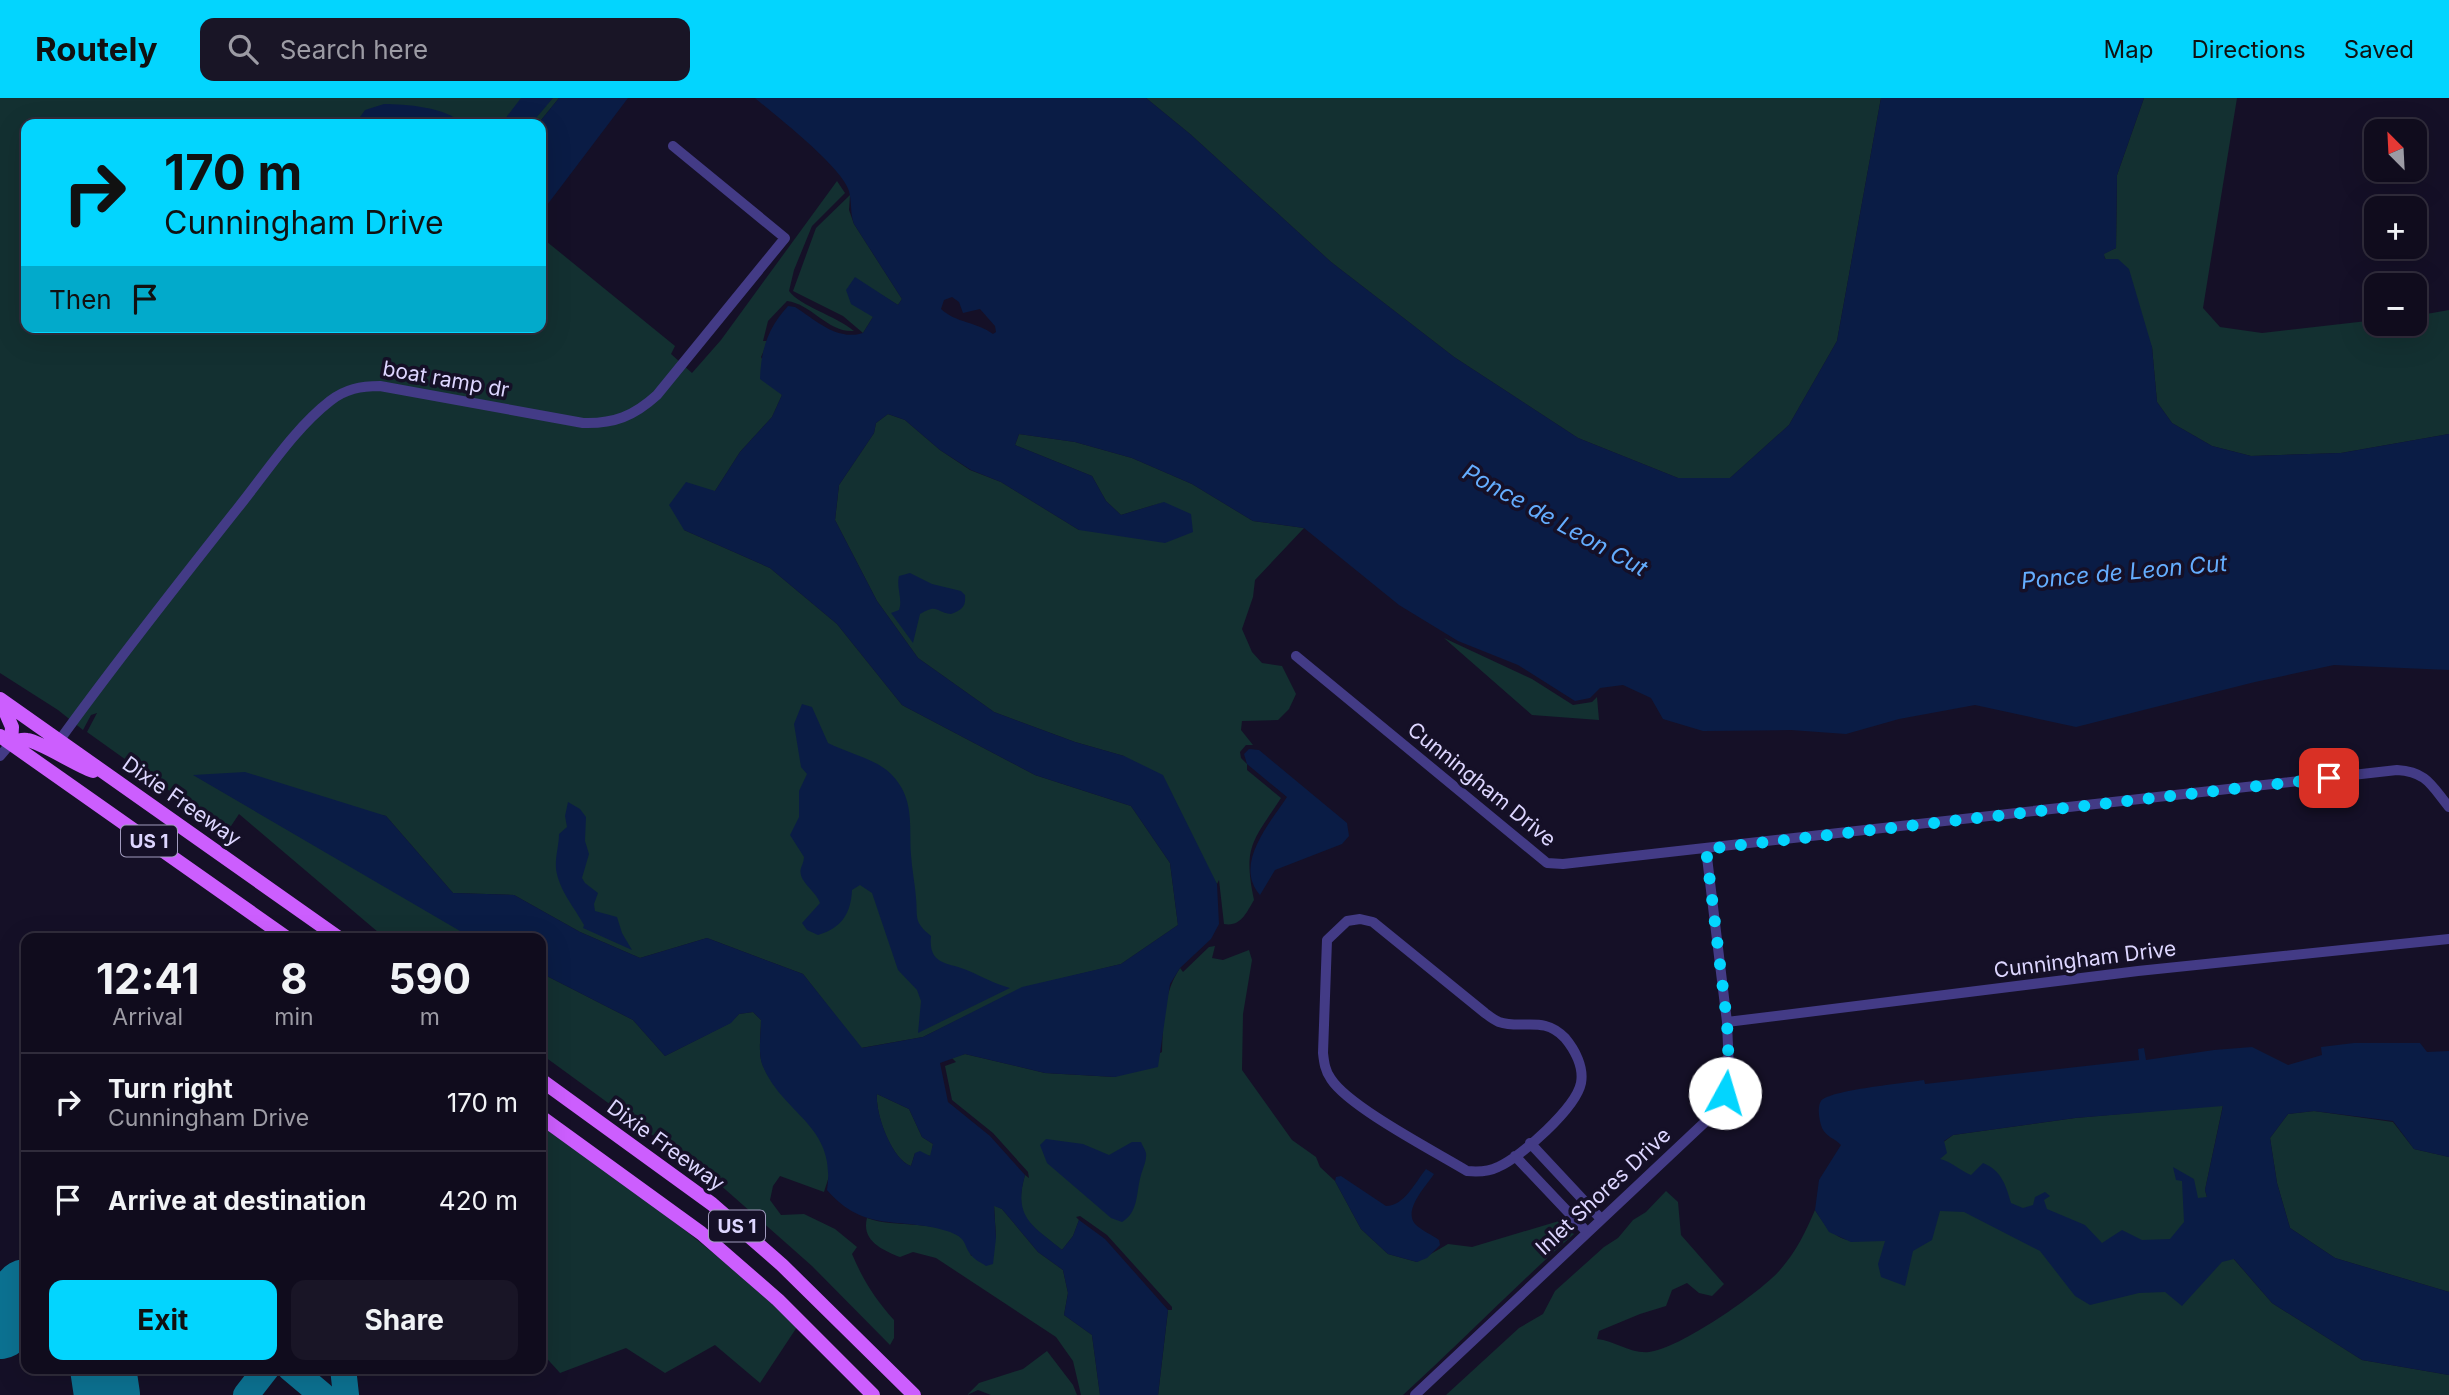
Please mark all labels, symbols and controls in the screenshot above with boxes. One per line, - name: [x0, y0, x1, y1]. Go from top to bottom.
- search box: [200, 18, 690, 81]
- text: Routely: [35, 29, 158, 69]
- icon: search: [224, 30, 262, 68]
- text: Search here: [280, 34, 428, 65]
- text: Map: [2104, 35, 2153, 64]
- text: Directions: [2191, 35, 2306, 64]
- text: Saved: [2344, 35, 2414, 64]
- north arrow: [2364, 119, 2427, 182]
- map controls: [2364, 119, 2427, 336]
- text: 170 m: [164, 143, 302, 202]
- icon: right: [49, 147, 140, 238]
- button: +: [2364, 196, 2427, 259]
- text: Cunningham Drive: [164, 203, 444, 242]
- button: −: [2364, 273, 2427, 336]
- icon: arrive: [126, 280, 164, 318]
- text: Then: [49, 284, 112, 315]
- street label: boat ramp dr: [381, 356, 511, 402]
- water label: Ponce de Leon Cut: [1458, 458, 1653, 583]
- water label: Ponce de Leon Cut: [2020, 549, 2229, 595]
- street label: Cunningham Drive: [1403, 717, 1561, 851]
- pin: [2299, 748, 2359, 808]
- street label: Dixie Freeway: [118, 751, 246, 851]
- icon: arrive: [2310, 759, 2348, 797]
- road number: US 1: [121, 826, 177, 856]
- street label: Cunningham Drive: [1992, 935, 2178, 983]
- text: 12:41: [96, 953, 199, 1004]
- text: 8: [280, 953, 308, 1004]
- text: 590: [389, 953, 471, 1004]
- text: Arrival: [112, 1003, 183, 1031]
- text: min: [274, 1003, 314, 1031]
- text: m: [420, 1003, 440, 1031]
- position arrow: [1688, 1056, 1762, 1130]
- text: Turn right: [108, 1073, 233, 1104]
- icon: right: [49, 1083, 87, 1121]
- text: 170 m: [447, 1087, 518, 1118]
- street label: Dixie Freeway: [602, 1094, 730, 1196]
- text: Cunningham Drive: [108, 1104, 309, 1132]
- street label: Inlet Shores Drive: [1530, 1122, 1676, 1260]
- icon: arrive: [49, 1181, 87, 1219]
- text: Arrive at destination: [108, 1185, 367, 1216]
- text: 420 m: [439, 1185, 518, 1216]
- road number: US 1: [709, 1210, 765, 1242]
- button: Exit: [49, 1280, 277, 1360]
- button: Share: [291, 1280, 518, 1360]

